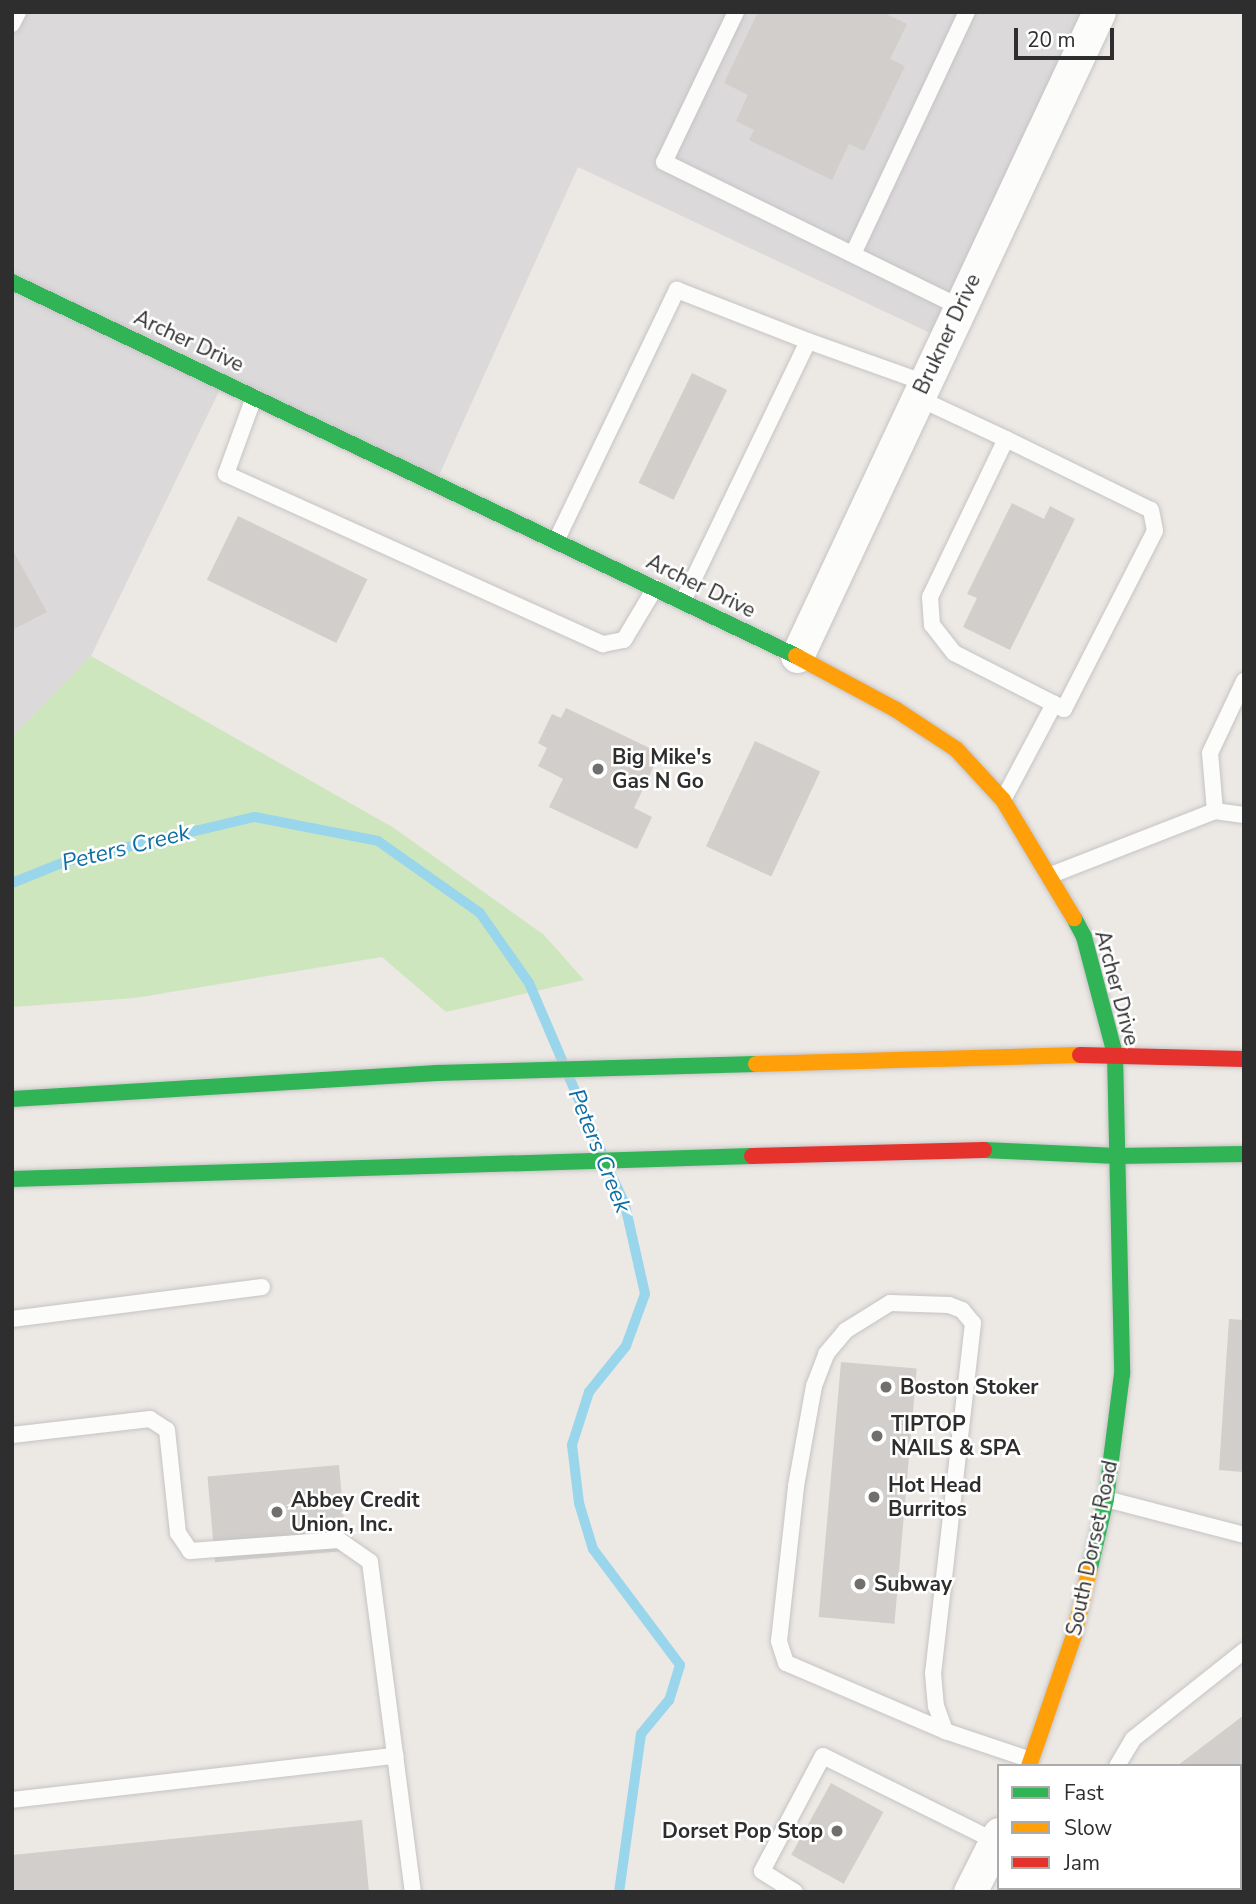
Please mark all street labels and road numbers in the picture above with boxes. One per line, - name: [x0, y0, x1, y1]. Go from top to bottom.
- street label: Brukner Drive: [908, 270, 986, 398]
- street label: Archer Drive: [130, 305, 248, 377]
- street label: Archer Drive: [642, 549, 760, 623]
- street label: Archer Drive: [1090, 928, 1144, 1048]
- street label: South Dorset Road: [1061, 1458, 1123, 1638]

